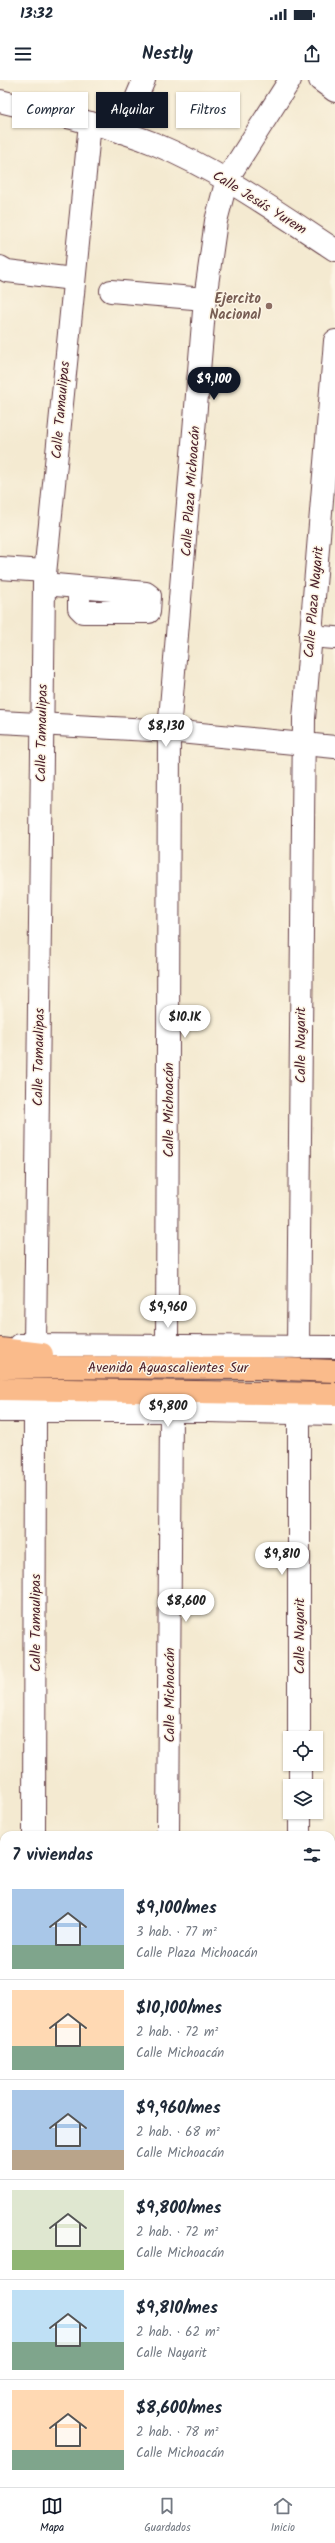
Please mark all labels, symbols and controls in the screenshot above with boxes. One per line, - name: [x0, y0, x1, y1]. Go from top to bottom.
- text: 13:32: [20, 2, 53, 26]
- text: Nestly: [142, 40, 193, 69]
- icon: menu: [12, 43, 34, 65]
- icon: share: [301, 43, 323, 65]
- chip: Comprar: [12, 92, 88, 128]
- chip: Alquilar: [96, 92, 168, 128]
- chip: Filtros: [176, 92, 240, 128]
- street label: Calle Jesús Yurem: [208, 165, 311, 241]
- place label: Ejercito Nacional: [210, 288, 262, 326]
- marker: Ejercito Nacional: [264, 301, 274, 311]
- street label: Calle Tamaulipas: [46, 360, 76, 460]
- pin: $9,100: [181, 367, 247, 401]
- text: $9,100: [197, 369, 231, 390]
- street label: Calle Plaza Michoacán: [175, 425, 207, 557]
- street label: Calle Plaza Nayarit: [298, 545, 330, 659]
- street label: Calle Tamaulipas: [30, 684, 54, 782]
- pin: $8,130: [133, 714, 199, 748]
- text: $8,130: [148, 716, 184, 737]
- pin: $10.1K: [152, 1005, 218, 1039]
- street label: Calle Nayarit: [290, 1006, 312, 1083]
- text: $10.1K: [168, 1007, 202, 1028]
- street label: Calle Tamaulipas: [27, 1008, 51, 1106]
- street label: Calle Michoacán: [158, 1062, 180, 1158]
- pin: $9,960: [135, 1295, 201, 1329]
- text: $9,960: [149, 1297, 187, 1318]
- street label: Avenida Aguascalientes Sur: [88, 1357, 250, 1379]
- pin: $9,800: [135, 1394, 201, 1428]
- text: $9,800: [149, 1396, 187, 1417]
- pin: $9,810: [249, 1542, 315, 1576]
- text: $9,810: [264, 1544, 300, 1565]
- street label: Calle Tamaulipas: [25, 1574, 47, 1672]
- pin: $8,600: [153, 1589, 219, 1623]
- text: $8,600: [166, 1591, 206, 1612]
- street label: Calle Nayarit: [289, 1597, 311, 1674]
- street label: Calle Michoacán: [159, 1647, 181, 1743]
- map controls: [283, 1731, 323, 1819]
- button: locate: [283, 1731, 323, 1771]
- button: layers: [283, 1779, 323, 1819]
- text: 7 viviendas: [12, 1842, 93, 1869]
- icon: filters: [301, 1844, 323, 1866]
- text: $9,100/mes: [136, 1895, 217, 1922]
- icon: home: [44, 1905, 92, 1953]
- text: 3 hab. · 77 m²: [136, 1922, 217, 1943]
- text: Calle Plaza Michoacán: [136, 1943, 258, 1964]
- text: $10,100/mes: [136, 1995, 222, 2022]
- icon: home: [44, 2006, 92, 2054]
- text: 2 hab. · 72 m²: [136, 2022, 218, 2043]
- text: Calle Michoacán: [136, 2043, 224, 2064]
- text: $9,960/mes: [136, 2095, 221, 2122]
- icon: home: [44, 2106, 92, 2154]
- text: 2 hab. · 68 m²: [136, 2122, 220, 2143]
- text: Calle Michoacán: [136, 2143, 224, 2164]
- text: $9,800/mes: [136, 2195, 222, 2222]
- icon: home: [44, 2206, 92, 2254]
- text: 2 hab. · 72 m²: [136, 2222, 218, 2243]
- text: Calle Michoacán: [136, 2243, 224, 2264]
- text: $9,810/mes: [136, 2295, 218, 2322]
- icon: home: [44, 2306, 92, 2354]
- text: 2 hab. · 62 m²: [136, 2322, 220, 2343]
- text: Calle Nayarit: [136, 2343, 207, 2364]
- text: $8,600/mes: [136, 2395, 222, 2422]
- icon: home: [44, 2406, 92, 2454]
- text: 2 hab. · 78 m²: [136, 2422, 219, 2443]
- text: Calle Michoacán: [136, 2443, 224, 2464]
- tab: Mapa: [40, 2495, 64, 2537]
- tab: Guardados: [144, 2495, 191, 2537]
- tab: Inicio: [271, 2495, 295, 2537]

